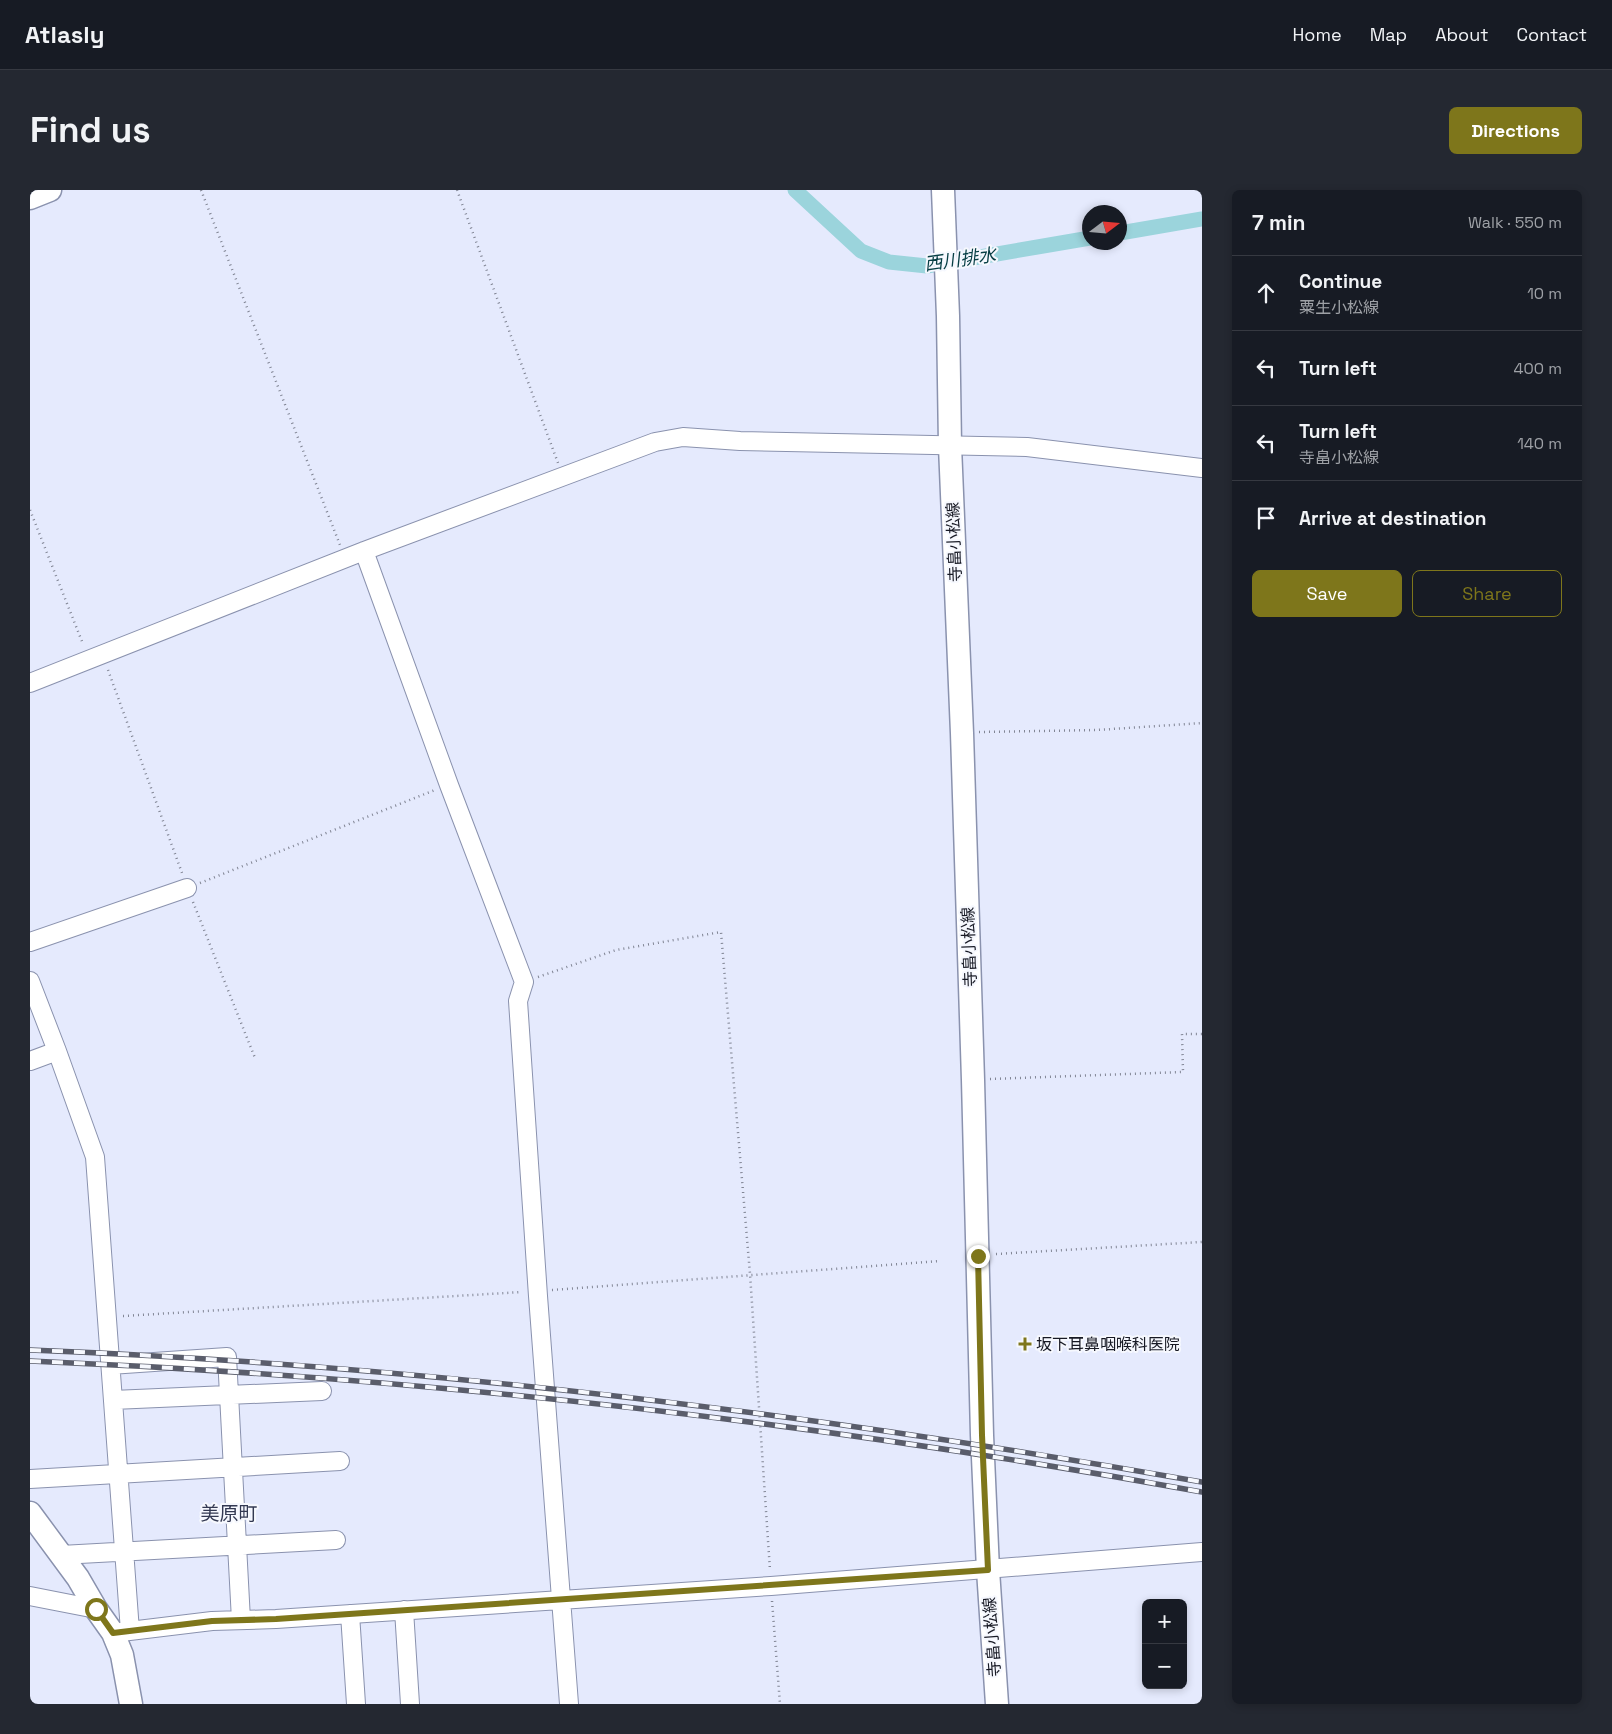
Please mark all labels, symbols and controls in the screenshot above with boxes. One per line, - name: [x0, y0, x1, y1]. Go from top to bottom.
- text: Atlasly: [25, 19, 104, 50]
- text: Home: [1293, 23, 1342, 46]
- text: Map: [1370, 23, 1407, 46]
- text: About: [1435, 23, 1489, 46]
- text: Contact: [1517, 23, 1587, 46]
- button: Directions: [1449, 107, 1582, 154]
- text: Find us: [30, 108, 151, 152]
- north arrow: [1082, 205, 1127, 250]
- text: 7 min: [1252, 209, 1305, 236]
- text: Walk · 550 m: [1468, 212, 1562, 233]
- water label: 西川排水: [923, 242, 999, 275]
- text: Continue: [1299, 269, 1382, 294]
- icon: ahead: [1252, 279, 1280, 307]
- text: 10 m: [1527, 283, 1562, 304]
- text: 粟生小松線: [1299, 297, 1379, 318]
- icon: left: [1252, 354, 1280, 382]
- text: Turn left: [1299, 356, 1377, 381]
- text: 400 m: [1514, 358, 1562, 379]
- text: Turn left: [1299, 419, 1377, 444]
- icon: left: [1252, 429, 1280, 457]
- text: 140 m: [1517, 433, 1562, 454]
- text: 寺畠小松線: [1299, 447, 1379, 468]
- street label: 寺畠小松線: [942, 502, 966, 582]
- icon: arrive: [1252, 504, 1280, 532]
- text: Arrive at destination: [1299, 506, 1487, 531]
- button: Save: [1252, 570, 1402, 617]
- button: Share: [1412, 570, 1562, 617]
- street label: 寺畠小松線: [957, 907, 981, 987]
- route end: [967, 1245, 990, 1268]
- place label: 坂下耳鼻咽喉科医院: [1036, 1334, 1180, 1355]
- marker: 坂下耳鼻咽喉科医院: [1018, 1337, 1032, 1351]
- district label: 美原町: [200, 1501, 258, 1526]
- street label: 寺畠小松線: [979, 1596, 1005, 1678]
- route start: [85, 1598, 108, 1621]
- map controls: [1142, 1599, 1187, 1689]
- button: +: [1142, 1599, 1187, 1644]
- button: −: [1142, 1644, 1187, 1689]

